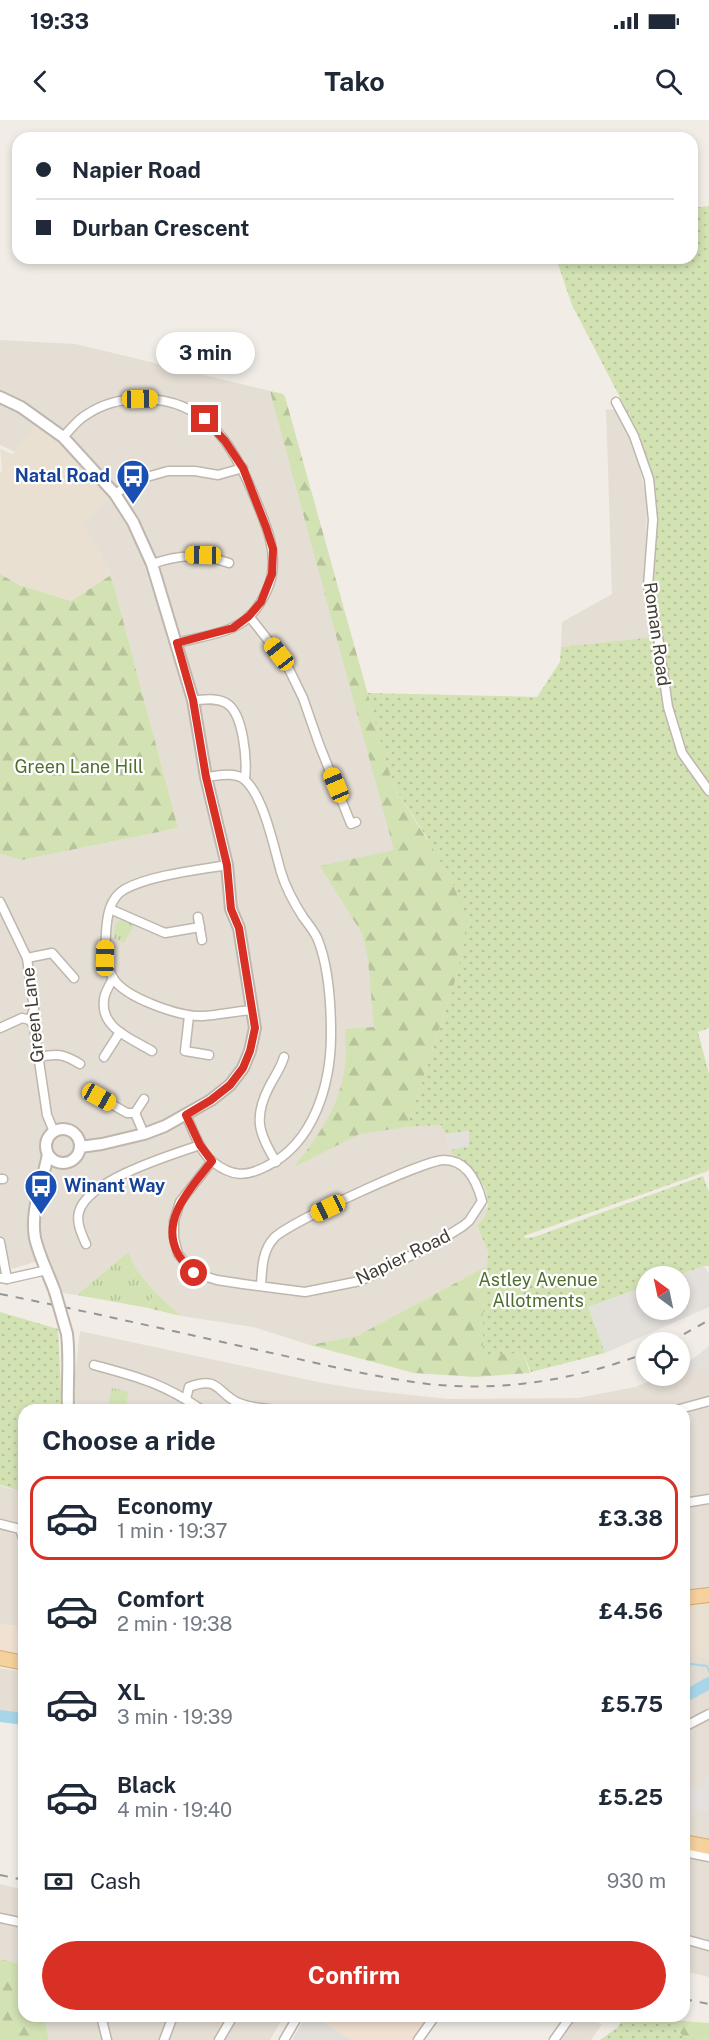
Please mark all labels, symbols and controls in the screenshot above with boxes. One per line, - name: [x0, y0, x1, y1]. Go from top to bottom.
- text: 19:33: [30, 8, 89, 34]
- icon: back: [24, 65, 57, 98]
- text: Tako: [324, 65, 385, 97]
- icon: search: [652, 65, 685, 98]
- text: Napier Road: [72, 157, 201, 183]
- text: Durban Crescent: [72, 215, 249, 241]
- callout: 3 min: [156, 332, 254, 374]
- text: 3 min: [179, 341, 232, 365]
- car: [122, 390, 158, 408]
- route end: [191, 405, 218, 432]
- bus stop icon: Natal Road: [115, 458, 151, 505]
- place label: Natal Road: [15, 465, 110, 486]
- car: [185, 546, 221, 564]
- street label: Roman Road: [640, 581, 675, 687]
- car: [261, 634, 297, 674]
- park label: Green Lane Hill: [14, 756, 144, 777]
- car: [321, 765, 351, 805]
- car: [96, 940, 114, 976]
- street label: Green Lane: [17, 966, 48, 1064]
- car: [79, 1080, 119, 1114]
- bus stop icon: Winant Way: [23, 1168, 59, 1215]
- place label: Winant Way: [64, 1175, 165, 1196]
- car: [308, 1192, 348, 1224]
- street label: Napier Road: [352, 1225, 454, 1289]
- route start: [180, 1259, 207, 1286]
- north arrow: [636, 1266, 690, 1320]
- map controls: [636, 1266, 690, 1386]
- park label: Astley Avenue Allotments: [478, 1269, 598, 1311]
- button: locate: [636, 1332, 690, 1386]
- text: Choose a ride: [42, 1424, 216, 1456]
- icon: car: [45, 1491, 99, 1545]
- text: Economy: [117, 1493, 213, 1519]
- text: £3.38: [599, 1505, 663, 1531]
- text: 1 min · 19:37: [117, 1519, 227, 1543]
- icon: car: [45, 1584, 99, 1638]
- text: Comfort: [117, 1586, 204, 1612]
- text: £4.56: [599, 1598, 663, 1624]
- text: 2 min · 19:38: [117, 1612, 232, 1636]
- icon: car: [45, 1677, 99, 1731]
- text: XL: [117, 1679, 145, 1705]
- text: £5.75: [601, 1691, 663, 1717]
- text: 3 min · 19:39: [117, 1705, 233, 1729]
- icon: car: [45, 1770, 99, 1824]
- text: Black: [117, 1772, 176, 1798]
- text: £5.25: [599, 1784, 663, 1810]
- text: 4 min · 19:40: [117, 1798, 232, 1822]
- icon: cash: [42, 1865, 75, 1898]
- text: Cash: [90, 1868, 141, 1894]
- text: 930 m: [607, 1869, 666, 1893]
- button: Confirm: [42, 1941, 666, 2010]

